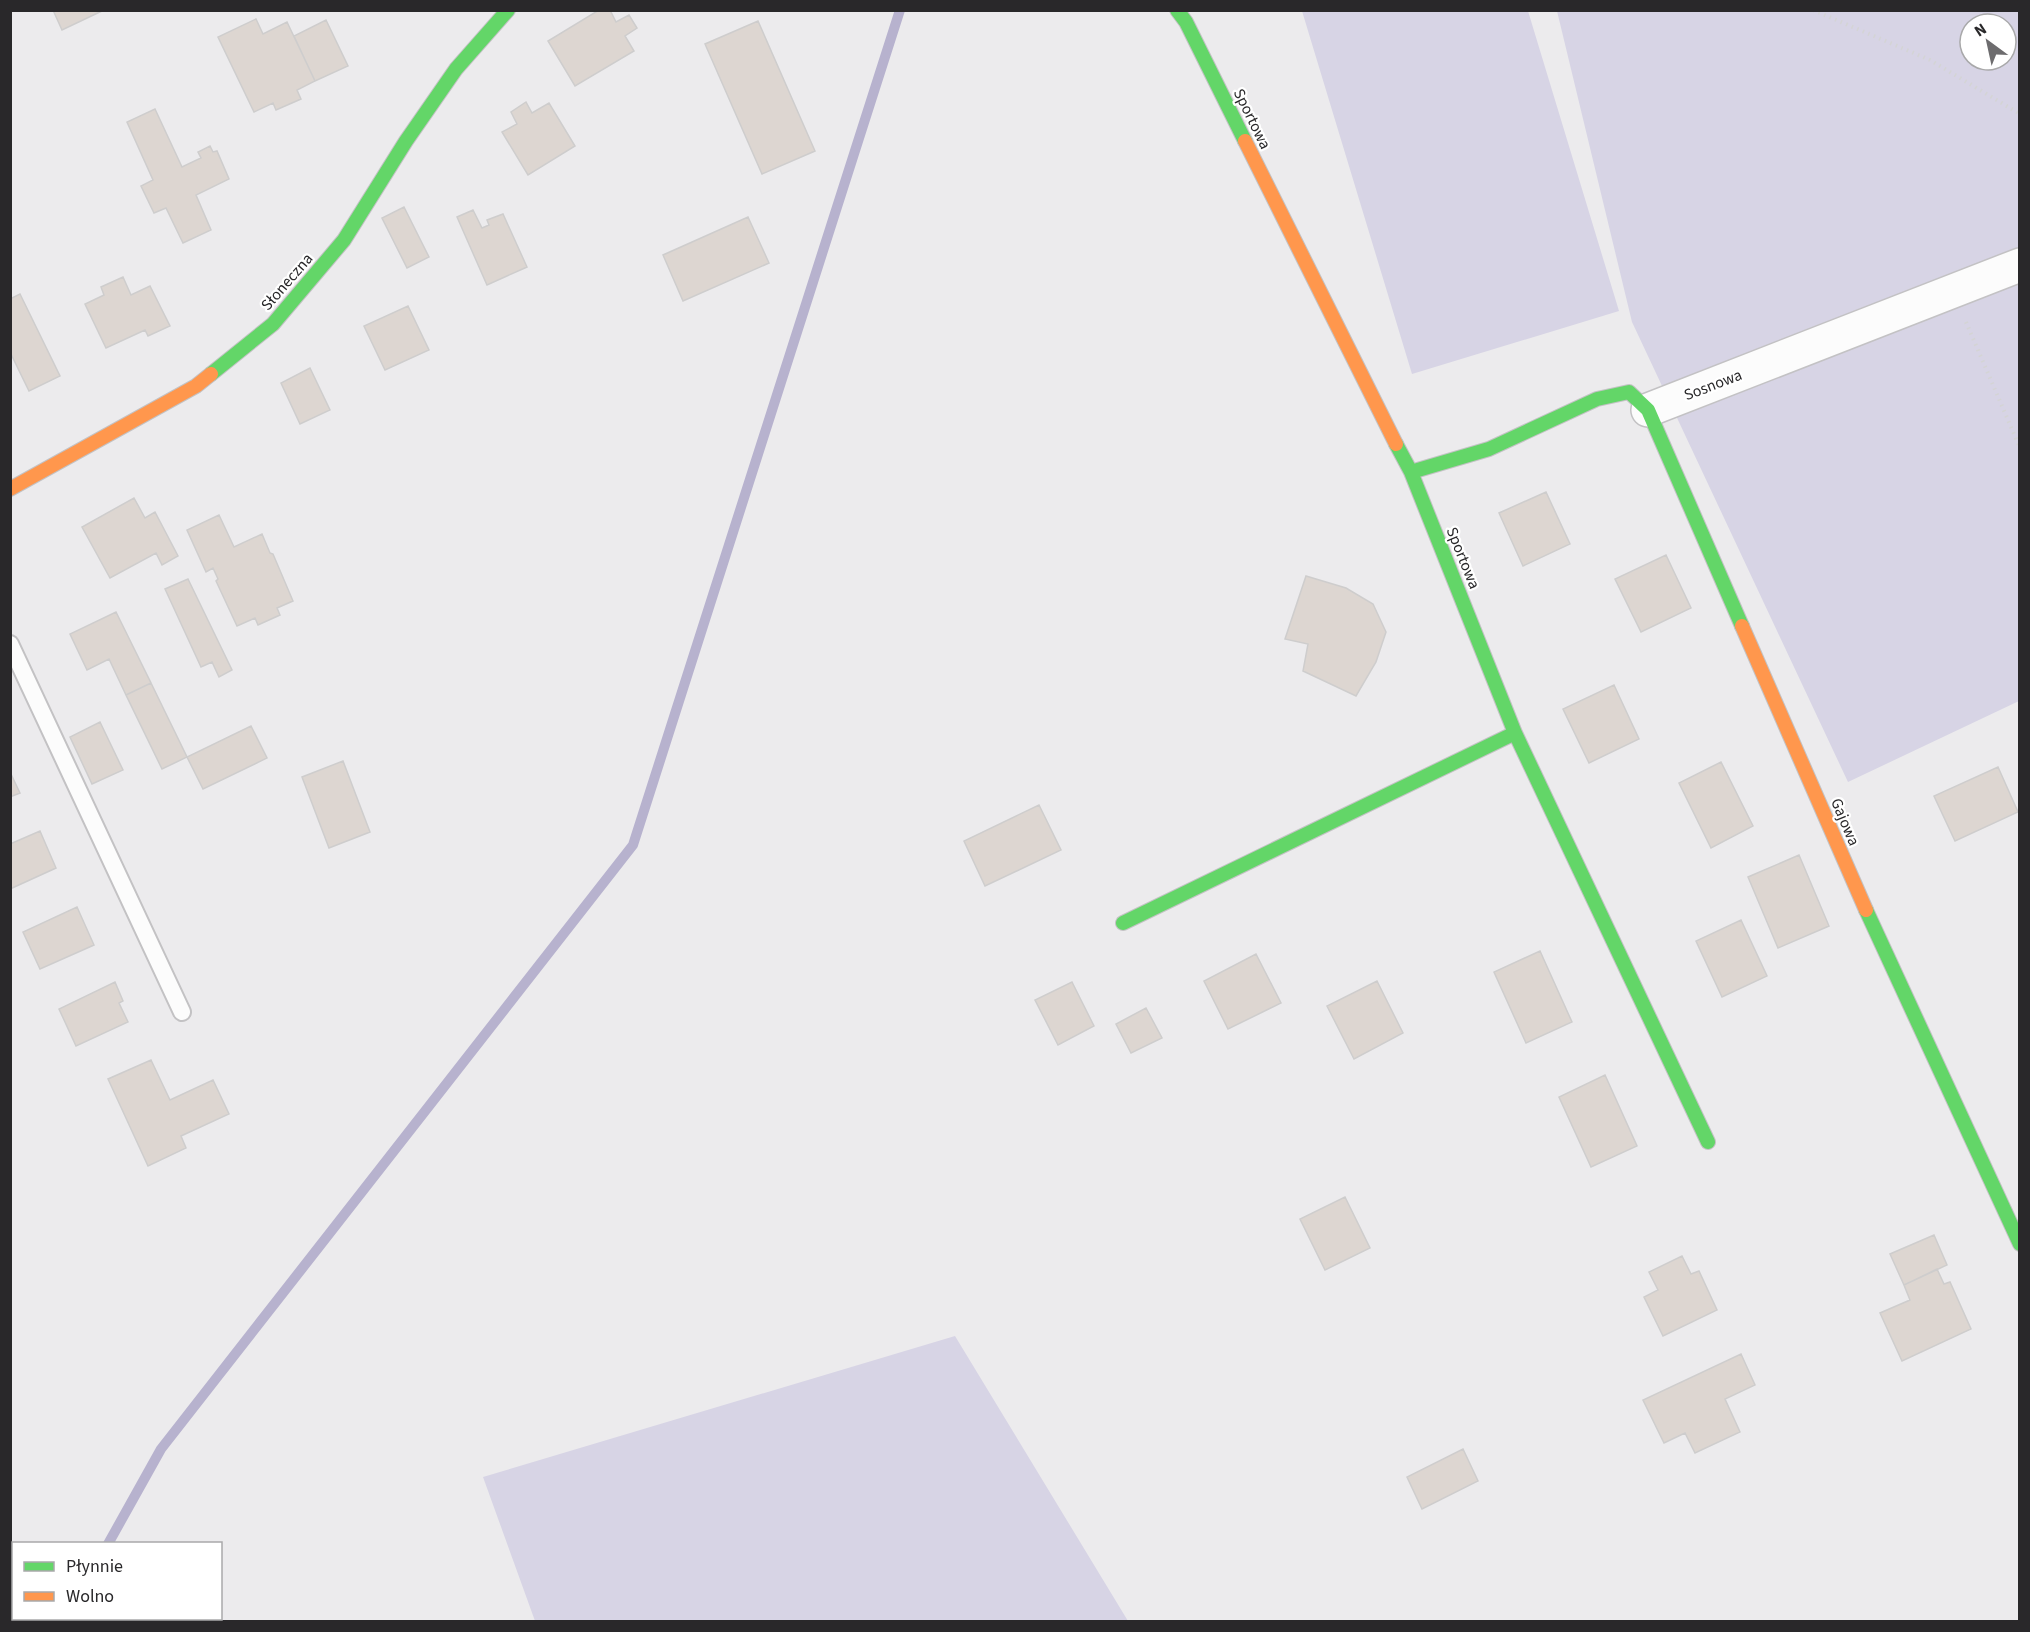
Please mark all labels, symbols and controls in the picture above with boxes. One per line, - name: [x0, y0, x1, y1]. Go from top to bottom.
- north arrow: [1958, 12, 2018, 72]
- text: N: [1970, 18, 1991, 42]
- street label: Sportowa: [1228, 85, 1276, 153]
- street label: Słoneczna: [256, 249, 318, 315]
- street label: Sosnowa: [1681, 364, 1745, 406]
- street label: Sportowa: [1441, 524, 1485, 592]
- street label: Gajowa: [1825, 795, 1865, 849]
- legend: [12, 1542, 222, 1620]
- text: Płynnie: [66, 1554, 123, 1579]
- text: Wolno: [66, 1584, 114, 1609]

